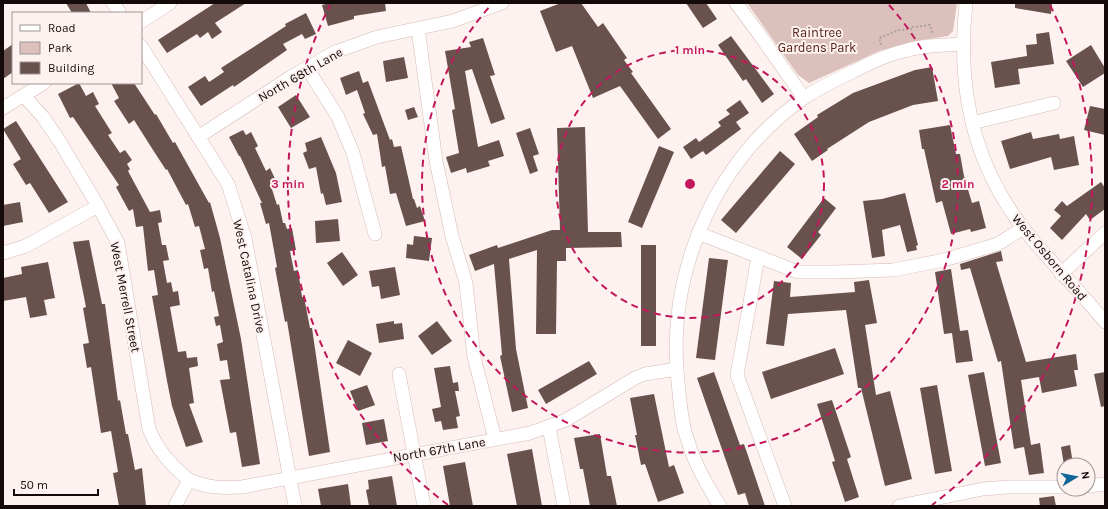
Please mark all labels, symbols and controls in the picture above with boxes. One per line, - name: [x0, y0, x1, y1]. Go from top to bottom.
- legend: [12, 12, 142, 84]
- text: Road: [48, 21, 76, 35]
- park label: Raintree Gardens Park: [778, 25, 856, 55]
- text: Park: [48, 41, 73, 55]
- text: 1 min: [675, 43, 705, 57]
- street label: North 68th Lane: [255, 44, 346, 105]
- text: Building: [48, 61, 95, 75]
- text: 3 min: [271, 177, 305, 191]
- centre of rings: [683, 177, 697, 191]
- text: 2 min: [941, 177, 975, 191]
- street label: West Osborn Road: [1009, 211, 1090, 304]
- street label: West Catalina Drive: [230, 218, 269, 335]
- street label: West Merrell Street: [107, 240, 144, 354]
- street label: North 67th Lane: [392, 434, 487, 465]
- north arrow: [1056, 457, 1096, 497]
- text: N: [1078, 470, 1092, 480]
- scale bar: [14, 471, 98, 497]
- text: 50 m: [20, 478, 48, 492]

